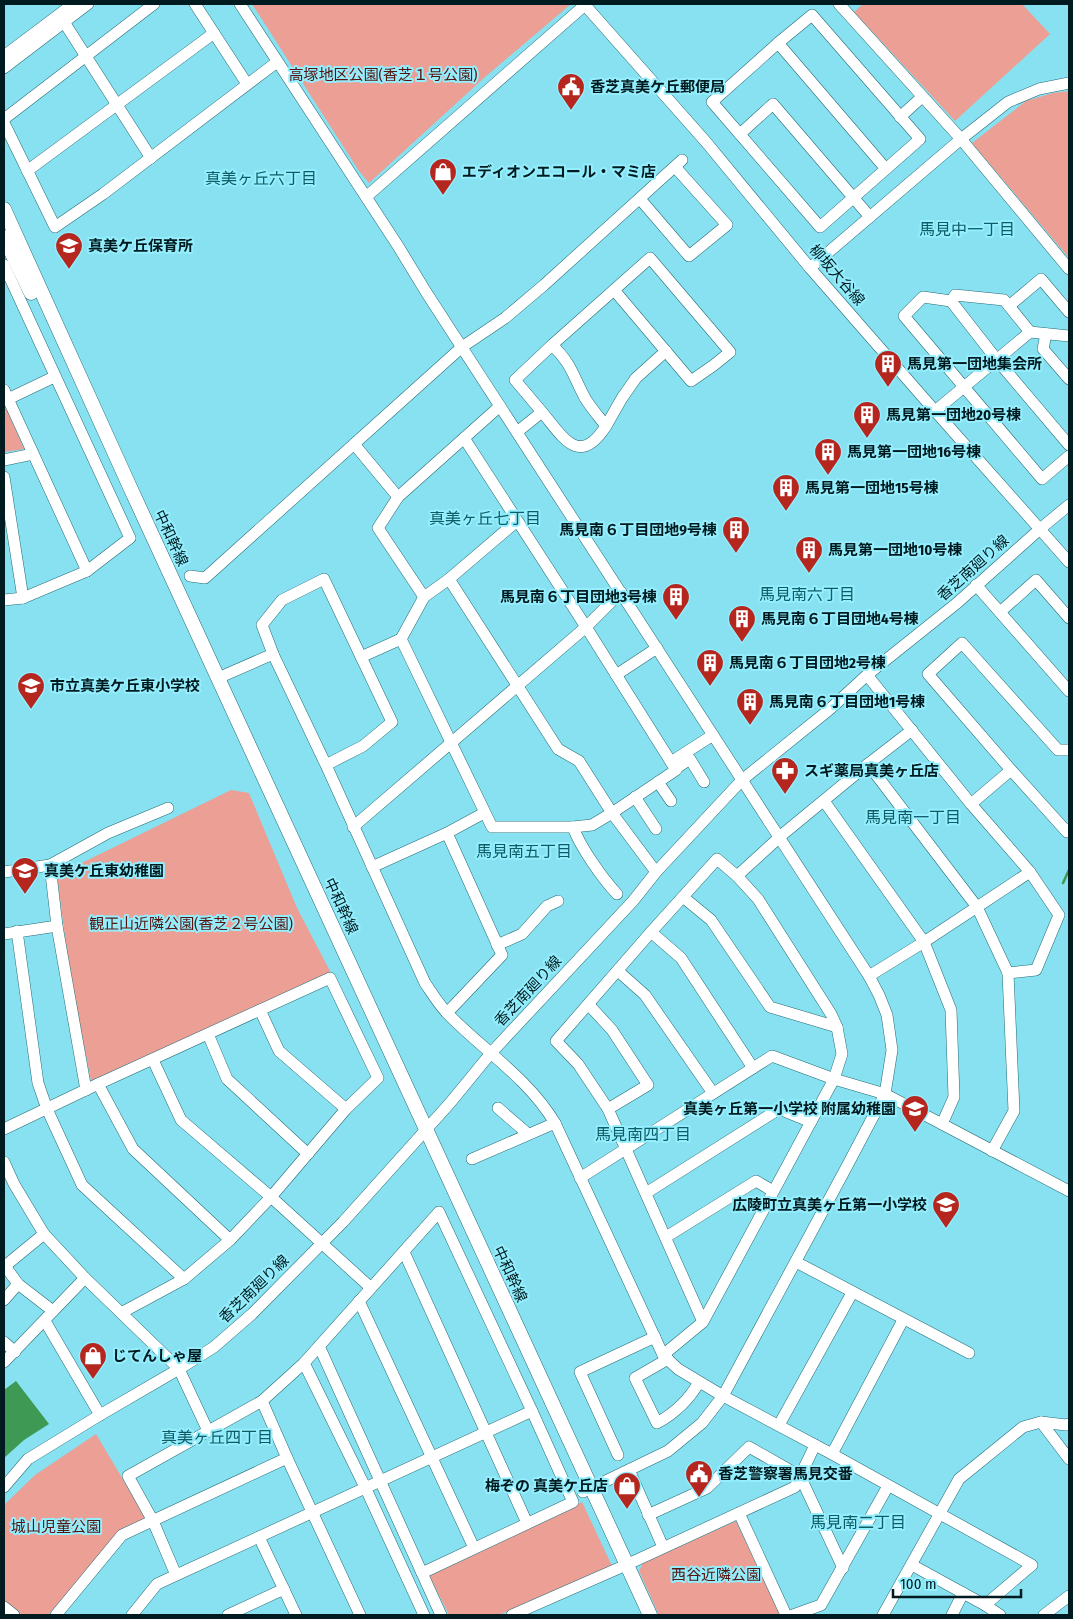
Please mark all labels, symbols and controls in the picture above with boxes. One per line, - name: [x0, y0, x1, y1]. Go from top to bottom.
- park label: 高塚地区公園(香芝１号公園): [289, 66, 477, 84]
- public building icon: 香芝真美ケ丘郵便局: [556, 72, 586, 111]
- place label: 香芝真美ケ丘郵便局: [590, 78, 725, 96]
- shop icon: エディオンエコール・マミ店: [428, 157, 458, 196]
- place label: エディオンエコール・マミ店: [462, 163, 656, 181]
- district label: 真美ヶ丘六丁目: [205, 169, 317, 188]
- district label: 馬見中一丁目: [919, 220, 1015, 239]
- school or university icon: 真美ケ丘保育所: [54, 231, 84, 270]
- place label: 真美ケ丘保育所: [88, 237, 193, 255]
- street label: 柳坂大谷線: [806, 241, 868, 309]
- building icon: 馬見第一団地集会所: [873, 349, 903, 388]
- place label: 馬見第一団地集会所: [907, 355, 1042, 373]
- building icon: 馬見第一団地20号棟: [852, 400, 882, 439]
- place label: 馬見第一団地20号棟: [886, 406, 1021, 424]
- building icon: 馬見第一団地16号棟: [813, 437, 843, 476]
- place label: 馬見第一団地16号棟: [847, 443, 981, 461]
- building icon: 馬見第一団地15号棟: [771, 473, 801, 512]
- place label: 馬見第一団地15号棟: [805, 479, 939, 497]
- street label: 中和幹線: [150, 507, 192, 569]
- district label: 真美ヶ丘七丁目: [429, 509, 541, 528]
- building icon: 馬見南６丁目団地9号棟: [721, 515, 751, 554]
- place label: 馬見南６丁目団地9号棟: [559, 521, 717, 539]
- street label: 香芝南廻り線: [934, 531, 1012, 605]
- building icon: 馬見第一団地10号棟: [794, 535, 824, 574]
- place label: 馬見第一団地10号棟: [828, 541, 963, 559]
- building icon: 馬見南６丁目団地3号棟: [661, 582, 691, 621]
- district label: 馬見南六丁目: [759, 585, 855, 604]
- place label: 馬見南６丁目団地3号棟: [500, 588, 657, 606]
- building icon: 馬見南６丁目団地4号棟: [727, 604, 757, 643]
- place label: 馬見南６丁目団地4号棟: [761, 610, 919, 628]
- building icon: 馬見南６丁目団地2号棟: [695, 648, 725, 687]
- place label: 馬見南６丁目団地2号棟: [729, 654, 886, 672]
- school or university icon: 市立真美ケ丘東小学校: [16, 671, 46, 710]
- place label: 市立真美ケ丘東小学校: [50, 677, 200, 695]
- building icon: 馬見南６丁目団地1号棟: [735, 687, 765, 726]
- place label: 馬見南６丁目団地1号棟: [769, 693, 925, 711]
- pharmacy icon: スギ薬局真美ヶ丘店: [770, 756, 800, 795]
- place label: スギ薬局真美ヶ丘店: [804, 762, 939, 780]
- district label: 馬見南一丁目: [865, 808, 961, 827]
- district label: 馬見南五丁目: [476, 842, 572, 861]
- school or university icon: 真美ケ丘東幼稚園: [10, 856, 40, 895]
- place label: 真美ケ丘東幼稚園: [44, 862, 164, 880]
- street label: 中和幹線: [320, 875, 362, 937]
- park label: 観正山近隣公園(香芝２号公園): [89, 915, 293, 933]
- street label: 香芝南廻り線: [491, 952, 565, 1030]
- school or university icon: 真美ヶ丘第一小学校 附属幼稚園: [900, 1094, 930, 1133]
- place label: 真美ヶ丘第一小学校 附属幼稚園: [683, 1100, 896, 1118]
- district label: 馬見南四丁目: [595, 1125, 691, 1144]
- school or university icon: 広陵町立真美ヶ丘第一小学校: [931, 1190, 961, 1229]
- place label: 広陵町立真美ヶ丘第一小学校: [732, 1196, 927, 1214]
- street label: 中和幹線: [489, 1243, 531, 1305]
- street label: 香芝南廻り線: [215, 1251, 293, 1327]
- shop icon: じてんしゃ屋: [78, 1341, 108, 1380]
- place label: じてんしゃ屋: [112, 1347, 202, 1365]
- district label: 真美ヶ丘四丁目: [161, 1428, 273, 1447]
- public building icon: 香芝警察署馬見交番: [684, 1459, 714, 1498]
- place label: 香芝警察署馬見交番: [718, 1465, 853, 1483]
- shop icon: 梅ぞの 真美ケ丘店: [612, 1471, 642, 1510]
- place label: 梅ぞの 真美ケ丘店: [485, 1477, 608, 1495]
- district label: 馬見南二丁目: [810, 1513, 906, 1532]
- park label: 城山児童公園: [11, 1518, 101, 1536]
- park label: 西谷近隣公園: [671, 1566, 761, 1584]
- scale bar: [893, 1566, 1020, 1598]
- text: 100 m: [900, 1575, 937, 1593]

